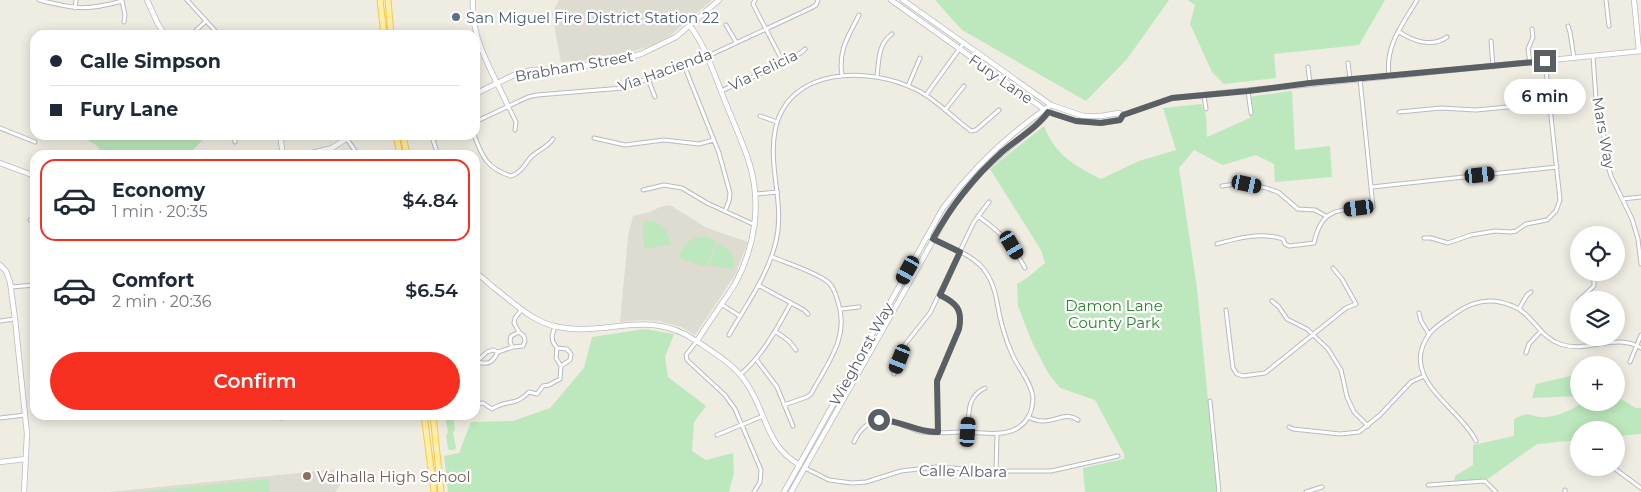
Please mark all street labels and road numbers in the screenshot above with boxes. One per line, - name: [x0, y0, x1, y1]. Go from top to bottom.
- street label: Via Hacienda: [615, 44, 715, 96]
- street label: Via Felicia: [725, 45, 801, 95]
- street label: Brabham Street: [513, 46, 635, 86]
- street label: Fury Lane: [965, 50, 1037, 108]
- street label: Mars Way: [1588, 95, 1620, 171]
- street label: Wieghorst Way: [825, 298, 898, 409]
- street label: Calle Albara: [919, 461, 1007, 481]

